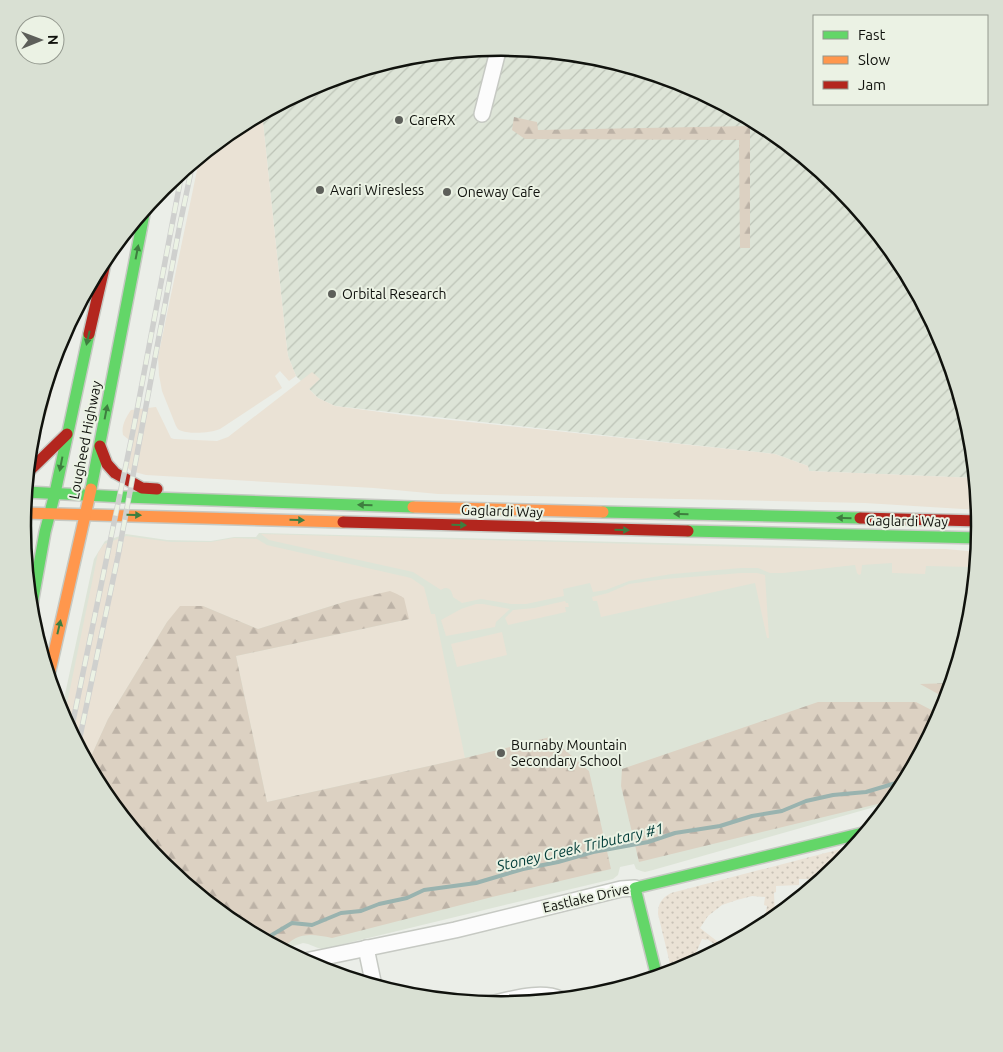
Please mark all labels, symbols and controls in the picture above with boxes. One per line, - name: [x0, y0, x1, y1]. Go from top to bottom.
- north arrow: [15, 15, 65, 65]
- legend: [813, 15, 988, 105]
- text: Fast: [858, 26, 886, 43]
- text: N: [45, 34, 61, 45]
- text: Slow: [858, 51, 891, 68]
- text: Jam: [858, 76, 886, 93]
- place label: CareRX: [409, 112, 456, 128]
- marker: CareRX: [393, 114, 405, 126]
- place label: Avari Wiresless: [330, 182, 424, 198]
- marker: Avari Wiresless: [314, 184, 326, 196]
- place label: Oneway Cafe: [457, 184, 540, 200]
- marker: Oneway Cafe: [441, 186, 453, 198]
- one-way arrow: [133, 244, 141, 260]
- place label: Orbital Research: [342, 286, 447, 302]
- marker: Orbital Research: [326, 288, 338, 300]
- one-way arrow: [84, 330, 92, 345]
- street label: Lougheed Highway: [66, 379, 104, 501]
- one-way arrow: [103, 404, 111, 420]
- one-way arrow: [57, 456, 65, 472]
- one-way arrow: [357, 500, 373, 508]
- street label: Gaglardi Way: [461, 502, 544, 520]
- one-way arrow: [673, 510, 689, 518]
- one-way arrow: [127, 512, 143, 520]
- street label: Gaglardi Way: [866, 512, 948, 530]
- one-way arrow: [836, 514, 852, 522]
- one-way arrow: [289, 516, 305, 524]
- one-way arrow: [451, 521, 467, 529]
- one-way arrow: [614, 526, 630, 534]
- one-way arrow: [55, 620, 63, 635]
- place label: Burnaby Mountain Secondary School: [511, 737, 627, 769]
- marker: Burnaby Mountain Secondary School: [495, 747, 507, 759]
- water label: Stoney Creek Tributary #1: [494, 819, 665, 875]
- street label: Eastlake Drive: [541, 880, 631, 916]

